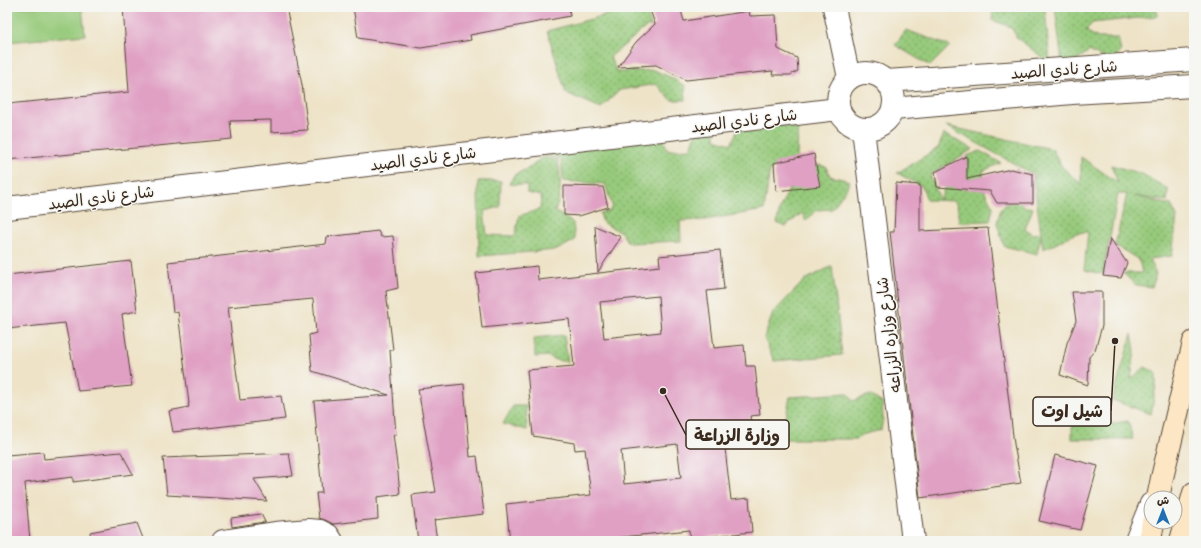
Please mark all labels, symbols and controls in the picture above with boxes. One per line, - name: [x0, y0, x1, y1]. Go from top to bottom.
- street label: شارع نادي الصيد: [1010, 55, 1118, 87]
- street label: شارع نادي الصيد: [690, 104, 799, 140]
- street label: شارع نادي الصيد: [369, 142, 478, 178]
- street label: شارع نادي الصيد: [47, 181, 156, 217]
- street label: شارع وزاره الزراعه: [871, 276, 909, 394]
- callout: شيل اوت: [1033, 397, 1111, 426]
- text: شيل اوت: [1041, 400, 1103, 425]
- callout: وزارة الزراعة: [686, 420, 789, 449]
- text: وزارة الزراعة: [694, 424, 780, 449]
- north arrow: [1143, 490, 1183, 530]
- text: ش: [1157, 493, 1169, 509]

